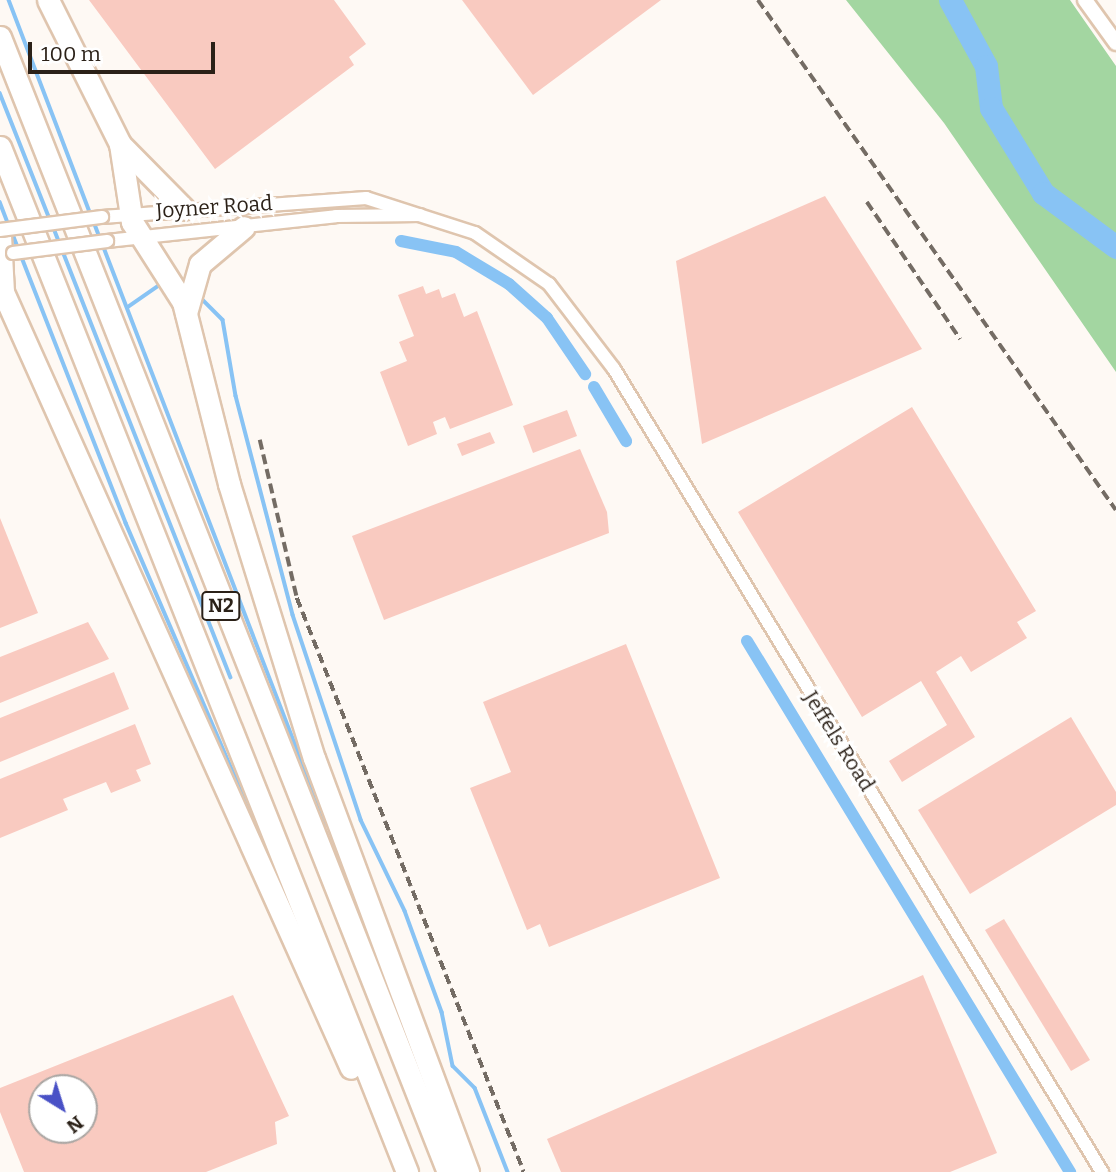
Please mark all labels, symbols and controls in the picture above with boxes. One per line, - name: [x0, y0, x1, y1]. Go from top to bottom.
- scale bar: [32, 28, 219, 72]
- text: 100 m: [41, 41, 101, 67]
- street label: Joyner Road: [155, 190, 273, 224]
- road number: N2: [200, 590, 242, 622]
- street label: Jeffels Road: [798, 686, 880, 796]
- north arrow: [28, 1074, 98, 1144]
- text: N: [62, 1111, 88, 1138]

